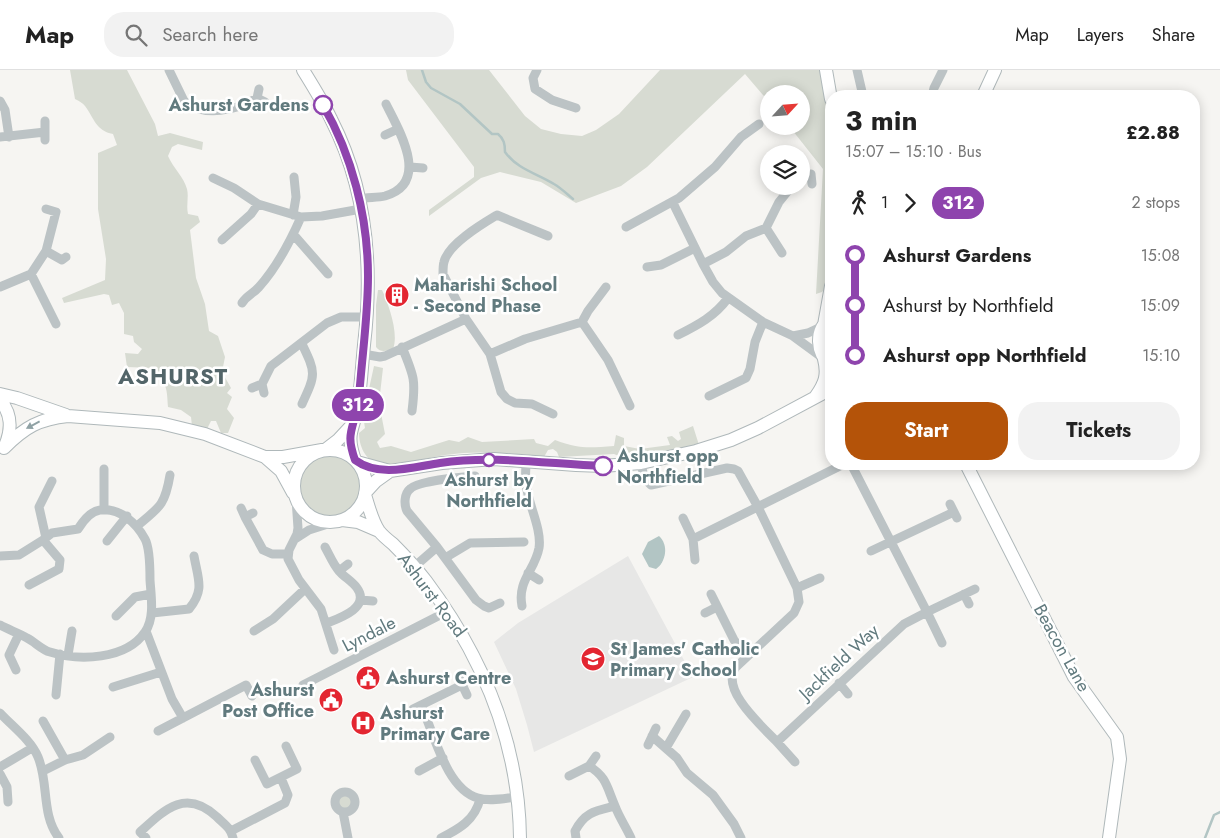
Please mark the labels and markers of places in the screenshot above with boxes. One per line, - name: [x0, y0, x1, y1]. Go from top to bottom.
- place label: Ashurst Gardens: [168, 92, 309, 118]
- marker: Ashurst Gardens: [313, 95, 333, 115]
- place label: Maharishi School - Second Phase: [414, 272, 557, 319]
- building icon: Maharishi School - Second Phase: [384, 282, 410, 308]
- place label: Ashurst opp Northfield: [616, 443, 719, 490]
- marker: Ashurst by Northfield: [482, 453, 496, 467]
- marker: Ashurst opp Northfield: [593, 456, 613, 476]
- place label: Ashurst by Northfield: [444, 467, 534, 514]
- place label: St James' Catholic Primary School: [610, 636, 759, 683]
- school or university icon: St James' Catholic Primary School: [580, 646, 606, 672]
- public building icon: Ashurst Centre: [355, 665, 381, 691]
- place label: Ashurst Centre: [385, 665, 511, 691]
- place label: Ashurst Post Office: [222, 677, 314, 724]
- public building icon: Ashurst Post Office: [318, 687, 344, 713]
- place label: Ashurst Primary Care: [379, 700, 490, 747]
- hospital icon: Ashurst Primary Care: [350, 710, 376, 736]

